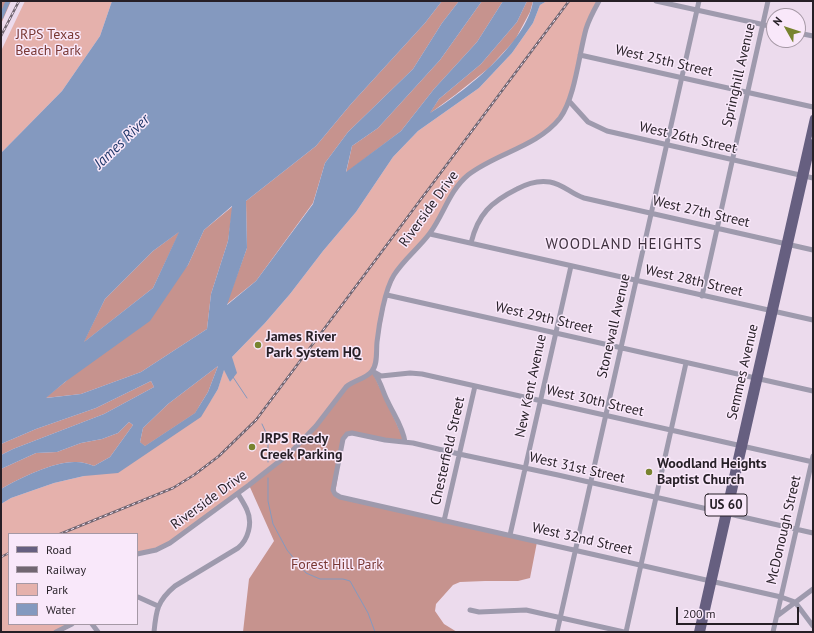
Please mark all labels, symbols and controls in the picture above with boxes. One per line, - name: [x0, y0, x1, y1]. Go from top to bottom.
- north arrow: [766, 8, 806, 48]
- text: N: [770, 14, 785, 28]
- street label: Springhill Avenue: [719, 22, 759, 128]
- park label: JRPS Texas Beach Park: [15, 27, 81, 60]
- street label: West 25th Street: [614, 42, 714, 80]
- water label: James River: [90, 111, 154, 173]
- street label: West 26th Street: [638, 119, 738, 157]
- street label: Riverside Drive: [396, 168, 462, 250]
- street label: West 27th Street: [651, 193, 751, 231]
- district label: WOODLAND HEIGHTS: [545, 236, 703, 254]
- street label: West 28th Street: [644, 262, 744, 300]
- street label: Stonewall Avenue: [594, 272, 634, 380]
- street label: West 29th Street: [494, 299, 594, 337]
- street label: Semmes Avenue: [724, 322, 762, 422]
- place label: James River Park System HQ: [266, 329, 361, 362]
- street label: New Kent Avenue: [512, 333, 550, 439]
- marker: James River Park System HQ: [253, 340, 263, 350]
- street label: West 30th Street: [545, 382, 645, 420]
- street label: Chesterfield Street: [427, 395, 469, 507]
- place label: JRPS Reedy Creek Parking: [260, 431, 342, 464]
- marker: JRPS Reedy Creek Parking: [247, 442, 257, 452]
- street label: West 31st Street: [527, 449, 627, 487]
- place label: Woodland Heights Baptist Church: [657, 456, 767, 488]
- street label: Riverside Drive: [168, 467, 250, 533]
- marker: Woodland Heights Baptist Church: [644, 467, 654, 477]
- street label: McDonough Street: [763, 474, 805, 586]
- road number: US 60: [705, 494, 747, 516]
- street label: West 32nd Street: [530, 519, 634, 559]
- legend: [8, 533, 138, 625]
- text: Road: [46, 542, 71, 557]
- park label: Forest Hill Park: [291, 557, 383, 573]
- text: Railway: [46, 562, 86, 577]
- text: Park: [46, 582, 68, 597]
- scale bar: [678, 599, 801, 625]
- text: Water: [46, 602, 76, 617]
- text: 200 m: [683, 606, 716, 621]

